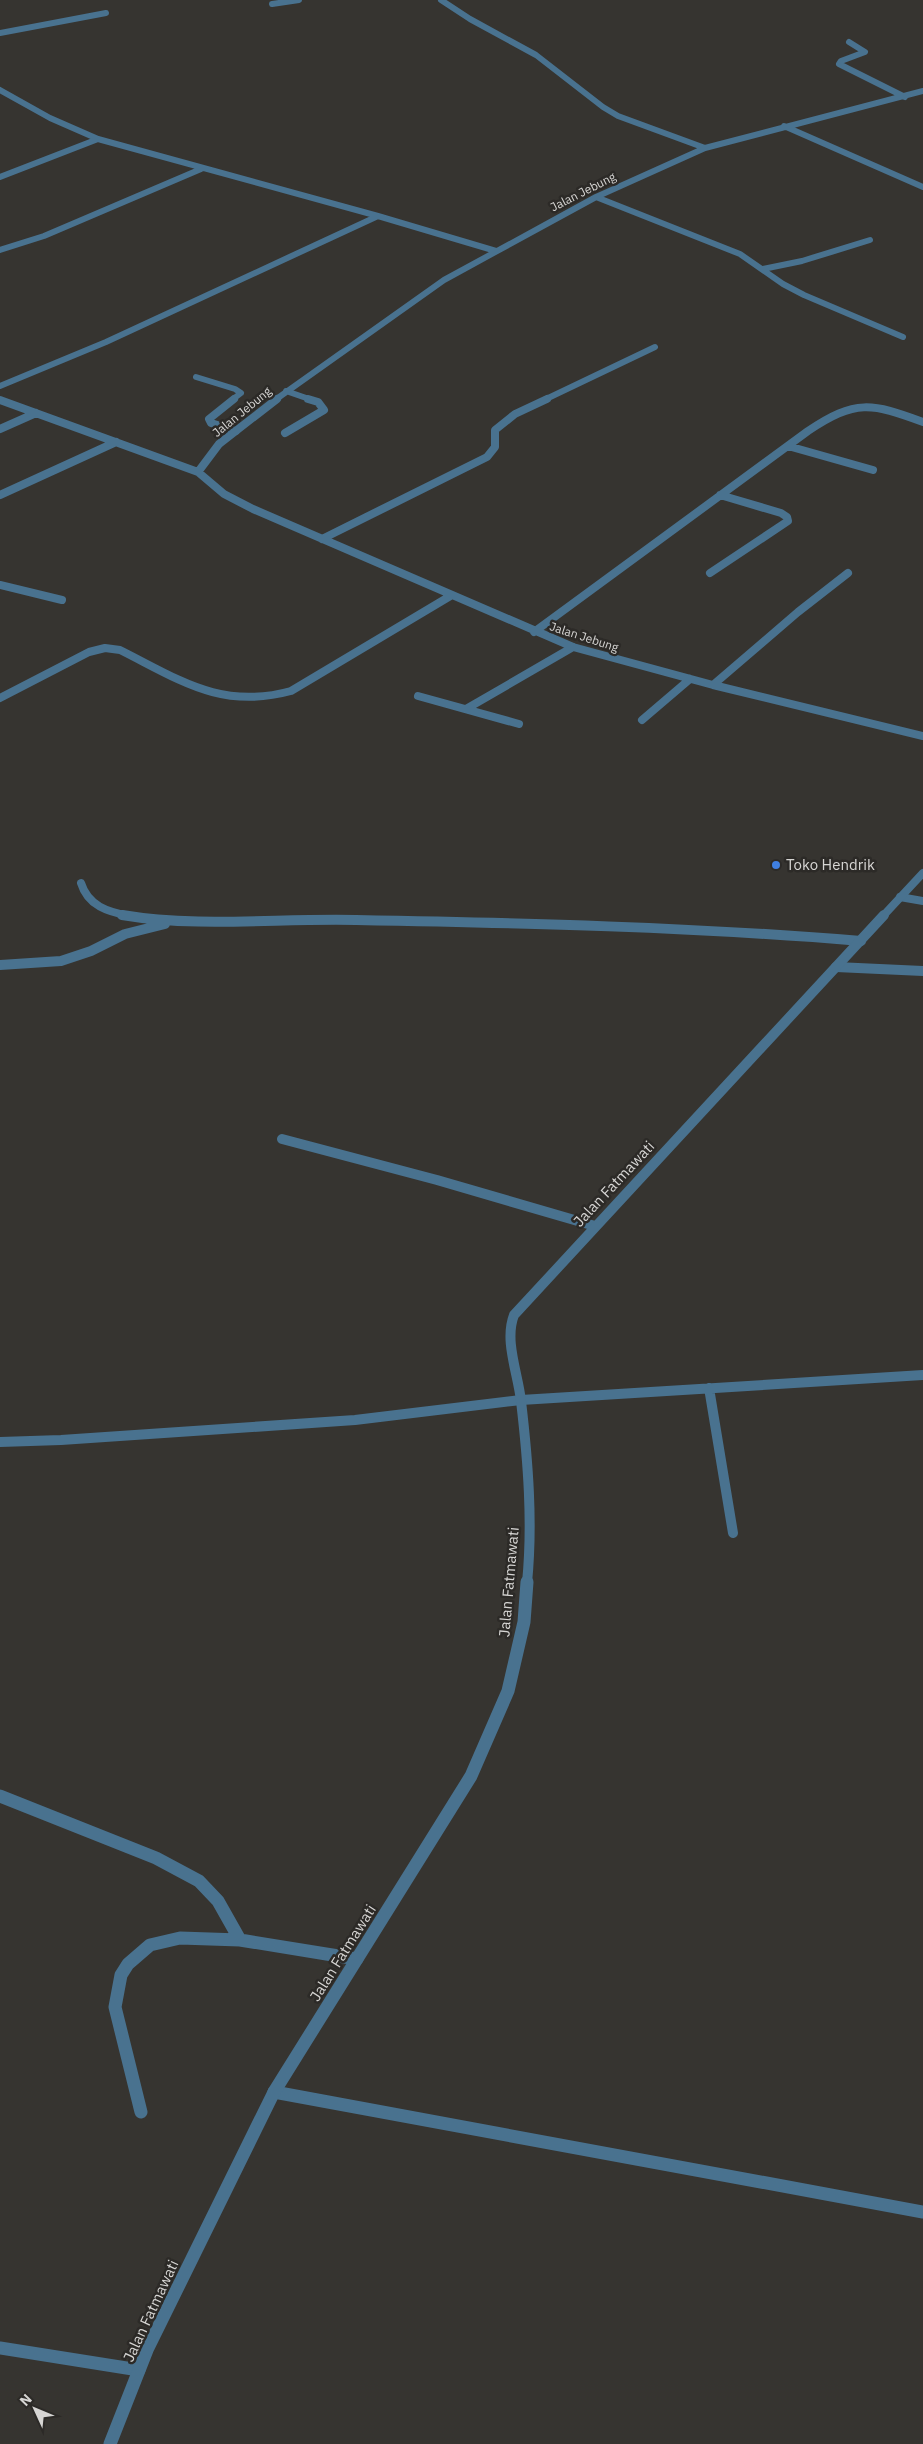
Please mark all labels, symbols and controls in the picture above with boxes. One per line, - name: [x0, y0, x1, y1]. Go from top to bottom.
- street label: Jalan Jebung: [548, 168, 619, 214]
- street label: Jalan Jebung: [209, 383, 275, 440]
- street label: Jalan Jebung: [548, 618, 621, 655]
- place label: Toko Hendrik: [786, 855, 875, 874]
- marker: Toko Hendrik: [770, 859, 782, 871]
- street label: Jalan Fatmawati: [569, 1137, 658, 1230]
- street label: Jalan Fatmawati: [494, 1526, 523, 1638]
- street label: Jalan Fatmawati: [305, 1901, 380, 2005]
- street label: Jalan Fatmawati: [119, 2257, 182, 2365]
- north arrow: [10, 2384, 60, 2434]
- text: N: [16, 2390, 36, 2410]

